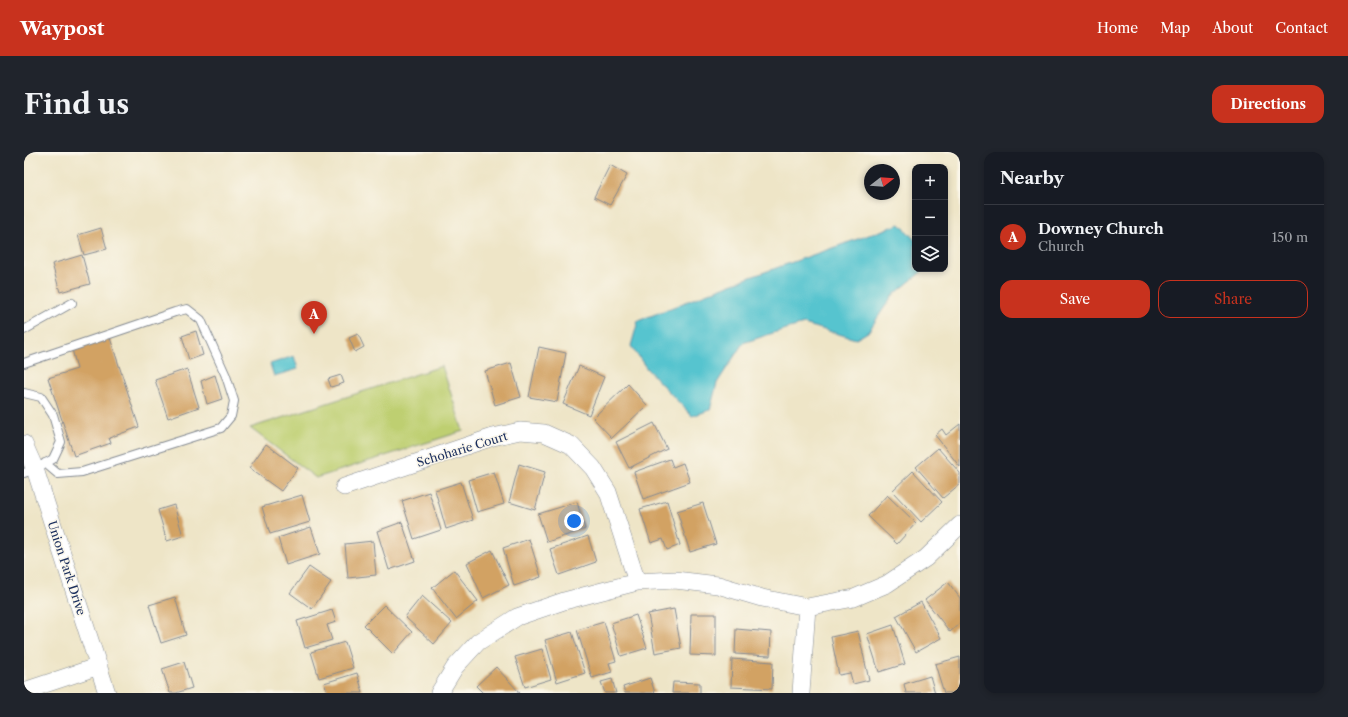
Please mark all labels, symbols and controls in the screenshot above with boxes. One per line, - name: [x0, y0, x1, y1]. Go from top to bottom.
- text: Waypost: [20, 17, 104, 40]
- text: Home: [1097, 19, 1138, 37]
- text: Map: [1160, 19, 1190, 37]
- text: About: [1212, 19, 1253, 37]
- text: Contact: [1275, 19, 1328, 37]
- button: Directions: [1212, 85, 1324, 123]
- text: Find us: [24, 87, 129, 121]
- north arrow: [864, 164, 900, 200]
- map controls: [912, 164, 948, 272]
- button: +: [912, 164, 948, 200]
- text: Nearby: [1000, 168, 1064, 188]
- button: −: [912, 200, 948, 236]
- text: Downey Church: [1038, 219, 1164, 238]
- text: A: [1008, 229, 1018, 245]
- text: 150 m: [1272, 229, 1308, 245]
- button: layers: [912, 236, 948, 272]
- text: Church: [1038, 238, 1084, 254]
- button: Save: [1000, 280, 1150, 318]
- button: Share: [1158, 280, 1308, 318]
- pin: A: [301, 301, 327, 334]
- street label: Schoharie Court: [415, 428, 510, 470]
- your location: [564, 511, 584, 531]
- street label: Union Park Drive: [45, 519, 89, 617]

